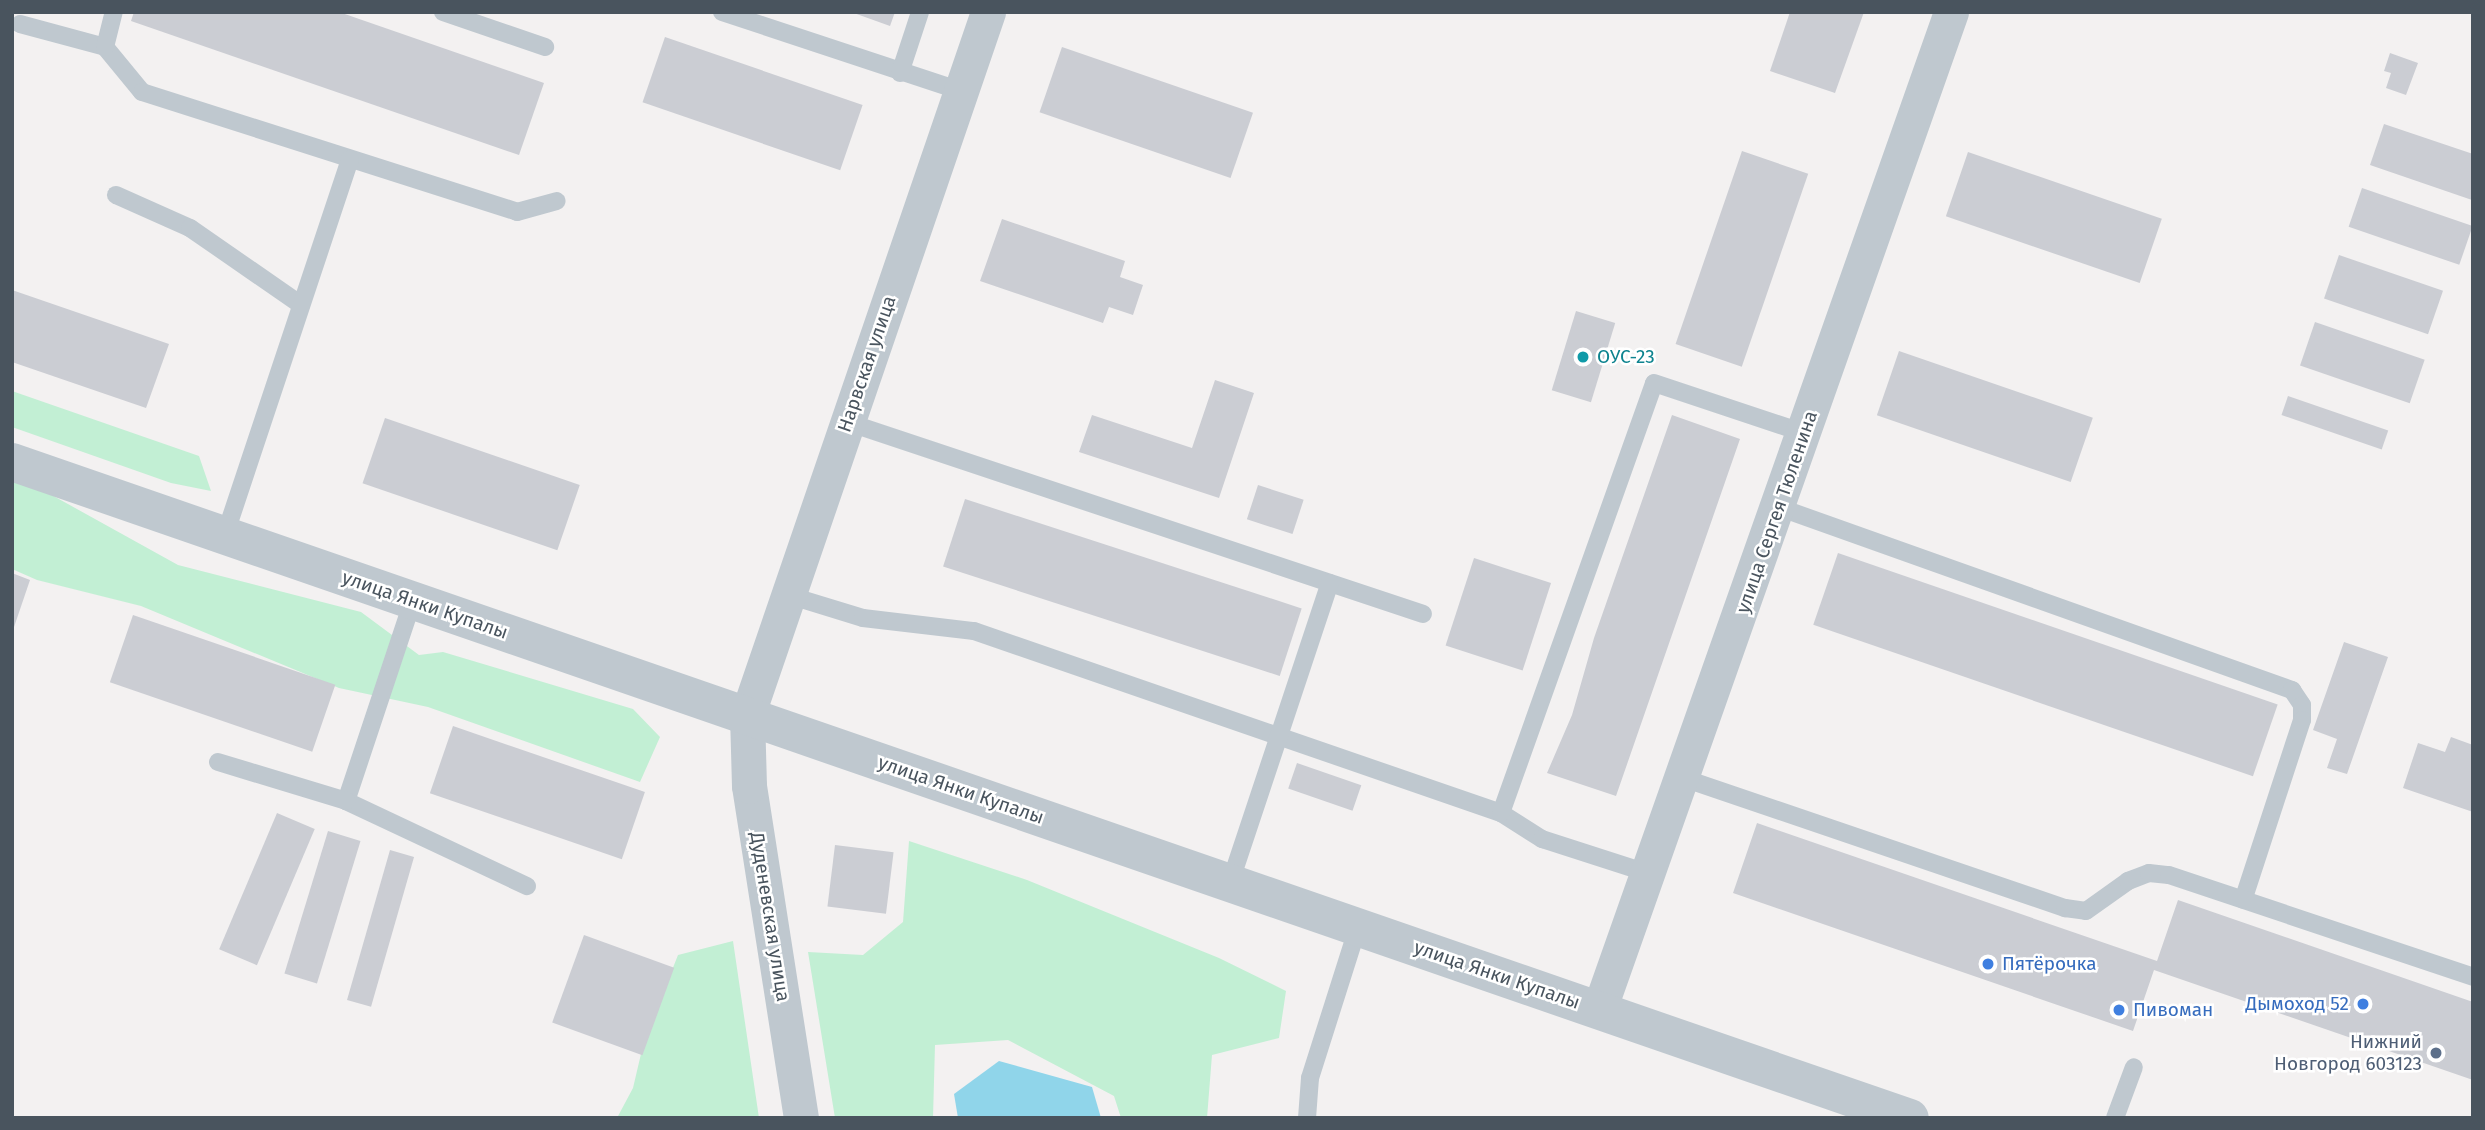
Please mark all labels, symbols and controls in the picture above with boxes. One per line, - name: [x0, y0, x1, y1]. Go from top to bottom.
- street label: Нарвская улица: [833, 293, 901, 435]
- place label: ОУС-23: [1597, 346, 1655, 368]
- marker: ОУС-23: [1575, 349, 1591, 365]
- street label: улица Сергея Тюленина: [1732, 408, 1822, 616]
- street label: улица Янки Купалы: [339, 566, 511, 644]
- street label: улица Янки Купалы: [875, 751, 1047, 829]
- street label: Дуденевская улица: [745, 831, 795, 1003]
- street label: улица Янки Купалы: [1411, 936, 1583, 1014]
- place label: Пятёрочка: [2002, 953, 2097, 975]
- marker: Пятёрочка: [1980, 956, 1996, 972]
- place label: Дымоход 52: [2245, 993, 2349, 1015]
- marker: Дымоход 52: [2355, 996, 2371, 1012]
- place label: Пивоман: [2133, 999, 2213, 1021]
- marker: Пивоман: [2111, 1002, 2127, 1018]
- place label: Нижний Новгород 603123: [2274, 1031, 2422, 1075]
- marker: Нижний Новгород 603123: [2428, 1045, 2444, 1061]

